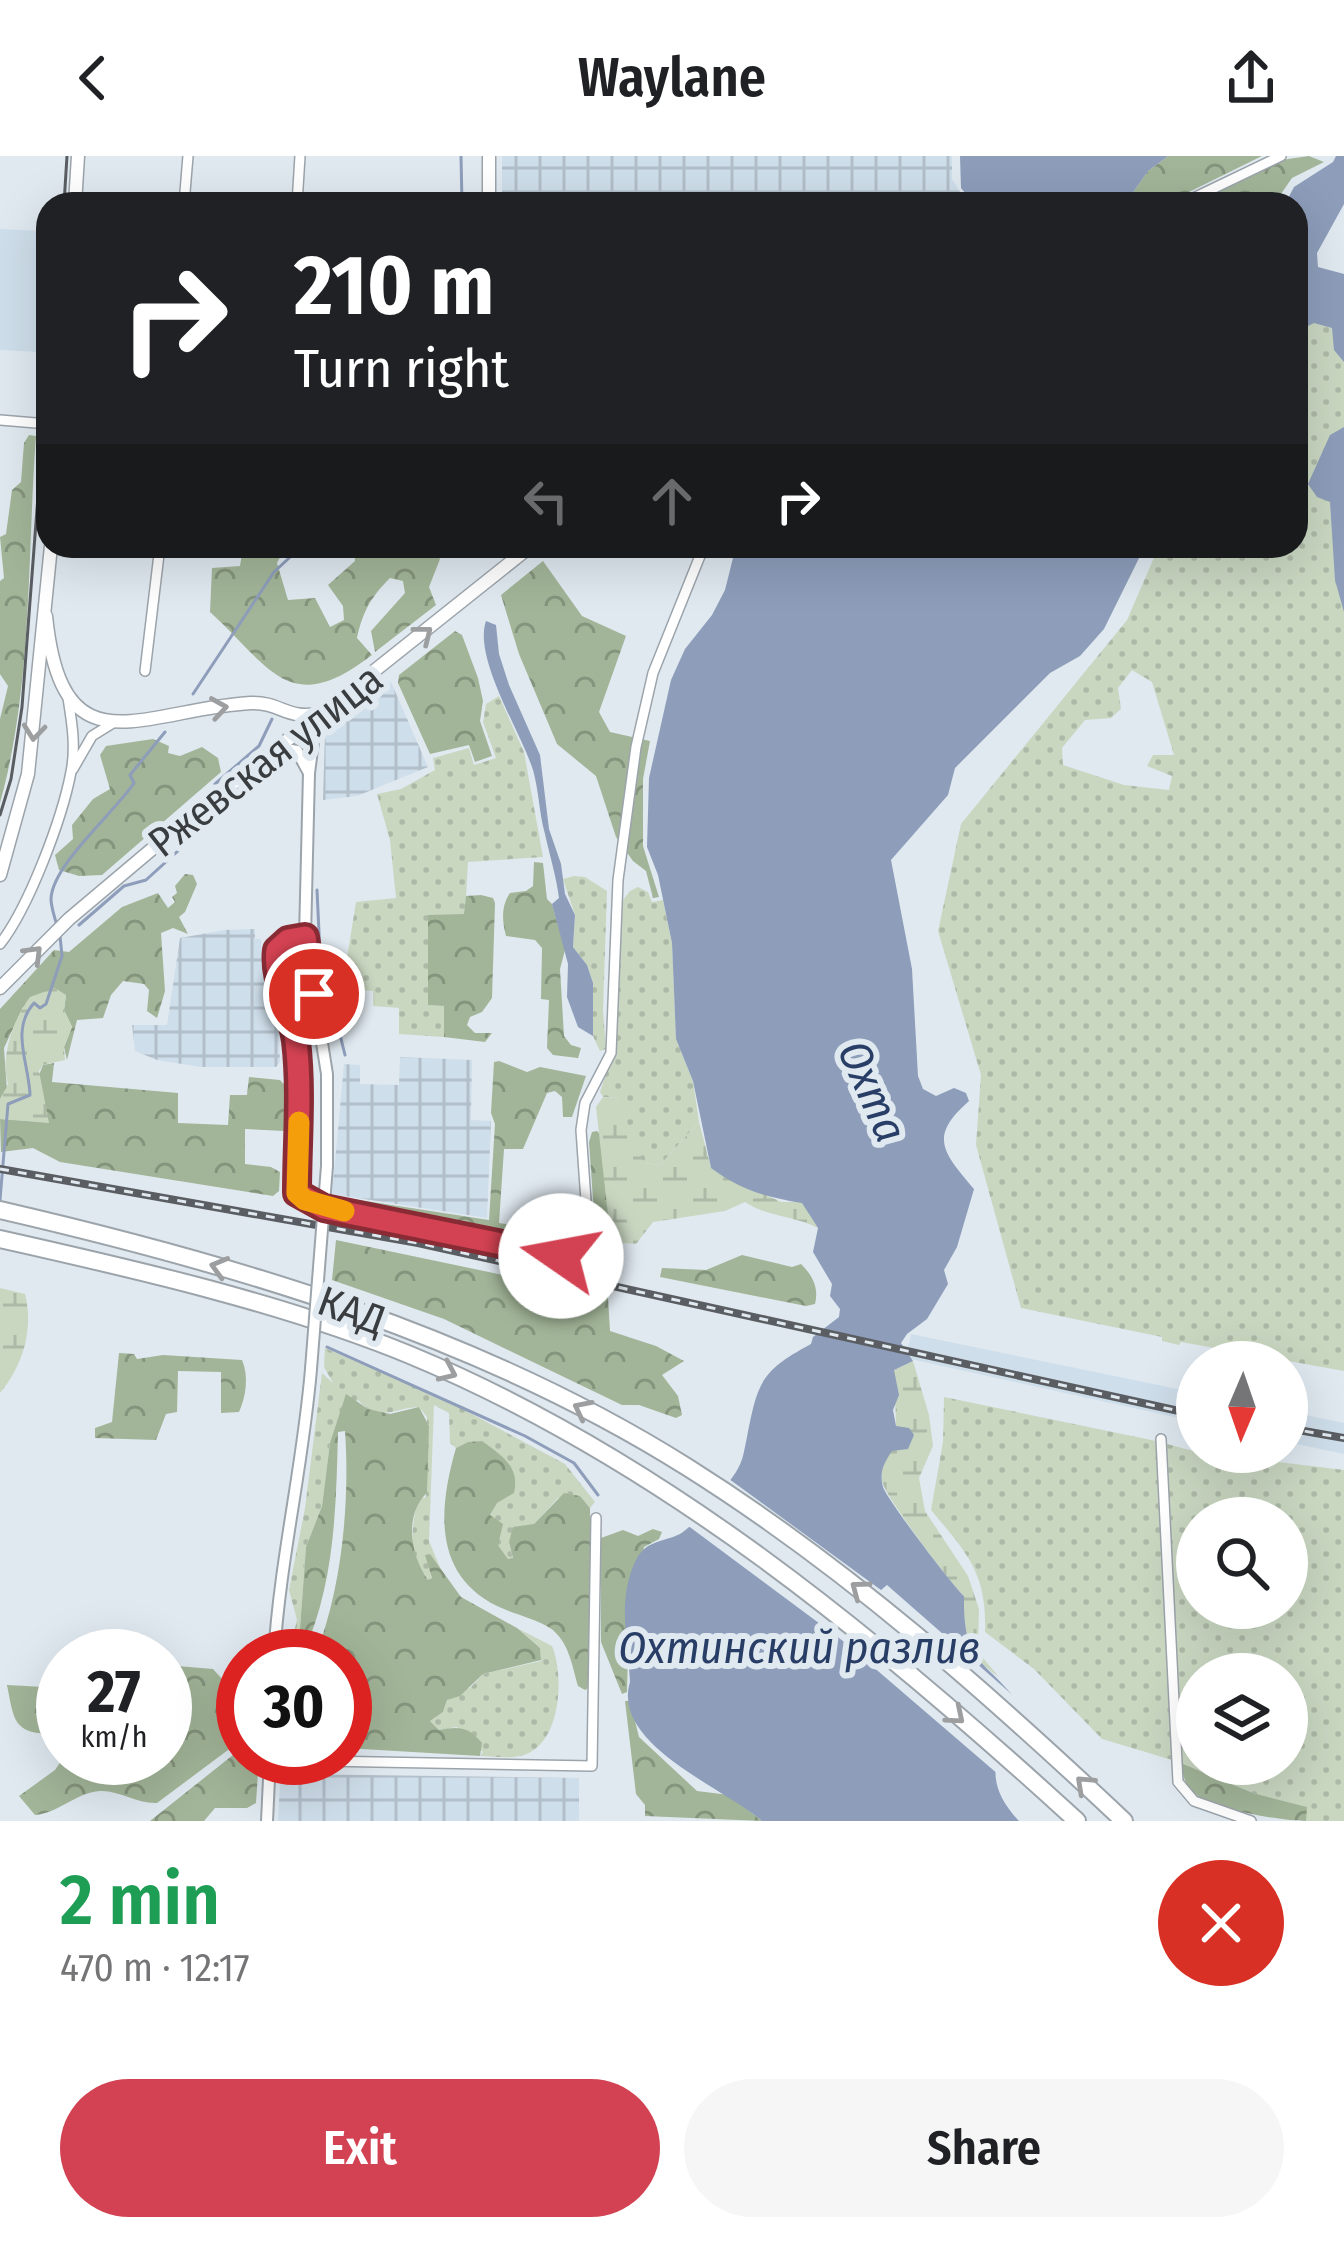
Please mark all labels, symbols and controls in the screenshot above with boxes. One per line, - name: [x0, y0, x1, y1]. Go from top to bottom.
- icon: back: [60, 45, 126, 111]
- icon: share: [1218, 45, 1284, 111]
- text: Waylane: [578, 46, 766, 110]
- text: 210 m: [294, 235, 494, 336]
- icon: right: [96, 240, 252, 396]
- text: Turn right: [294, 337, 509, 401]
- icon: left: [513, 468, 579, 534]
- icon: ahead: [639, 468, 705, 534]
- icon: right: [765, 468, 831, 534]
- one-way arrow: [411, 627, 433, 648]
- street label: Ржевская улица: [139, 654, 393, 868]
- one-way arrow: [210, 696, 229, 722]
- one-way arrow: [21, 722, 47, 742]
- pin: [263, 943, 365, 1045]
- one-way arrow: [20, 946, 42, 968]
- icon: arrive: [281, 961, 347, 1027]
- water label: Охта: [826, 1032, 918, 1150]
- position arrow: [498, 1193, 624, 1319]
- one-way arrow: [209, 1256, 230, 1281]
- street label: КАД: [311, 1276, 392, 1346]
- north arrow: [1176, 1341, 1308, 1473]
- map controls: [1176, 1341, 1308, 1785]
- one-way arrow: [436, 1358, 457, 1382]
- one-way arrow: [573, 1400, 594, 1423]
- button: search: [1176, 1497, 1308, 1629]
- one-way arrow: [851, 1582, 872, 1604]
- water label: Охтинский разлив: [618, 1621, 980, 1675]
- speed limit sign: 30: [216, 1629, 372, 1785]
- button: layers: [1176, 1653, 1308, 1785]
- text: 27: [87, 1656, 141, 1728]
- one-way arrow: [943, 1701, 965, 1723]
- text: km/h: [81, 1719, 147, 1755]
- one-way arrow: [1077, 1776, 1098, 1798]
- text: 2 min: [60, 1857, 220, 1943]
- button: close: [1158, 1860, 1284, 1986]
- text: 470 m · 12:17: [60, 1945, 250, 1991]
- button: Exit: [60, 2079, 660, 2217]
- button: Share: [684, 2079, 1284, 2217]

